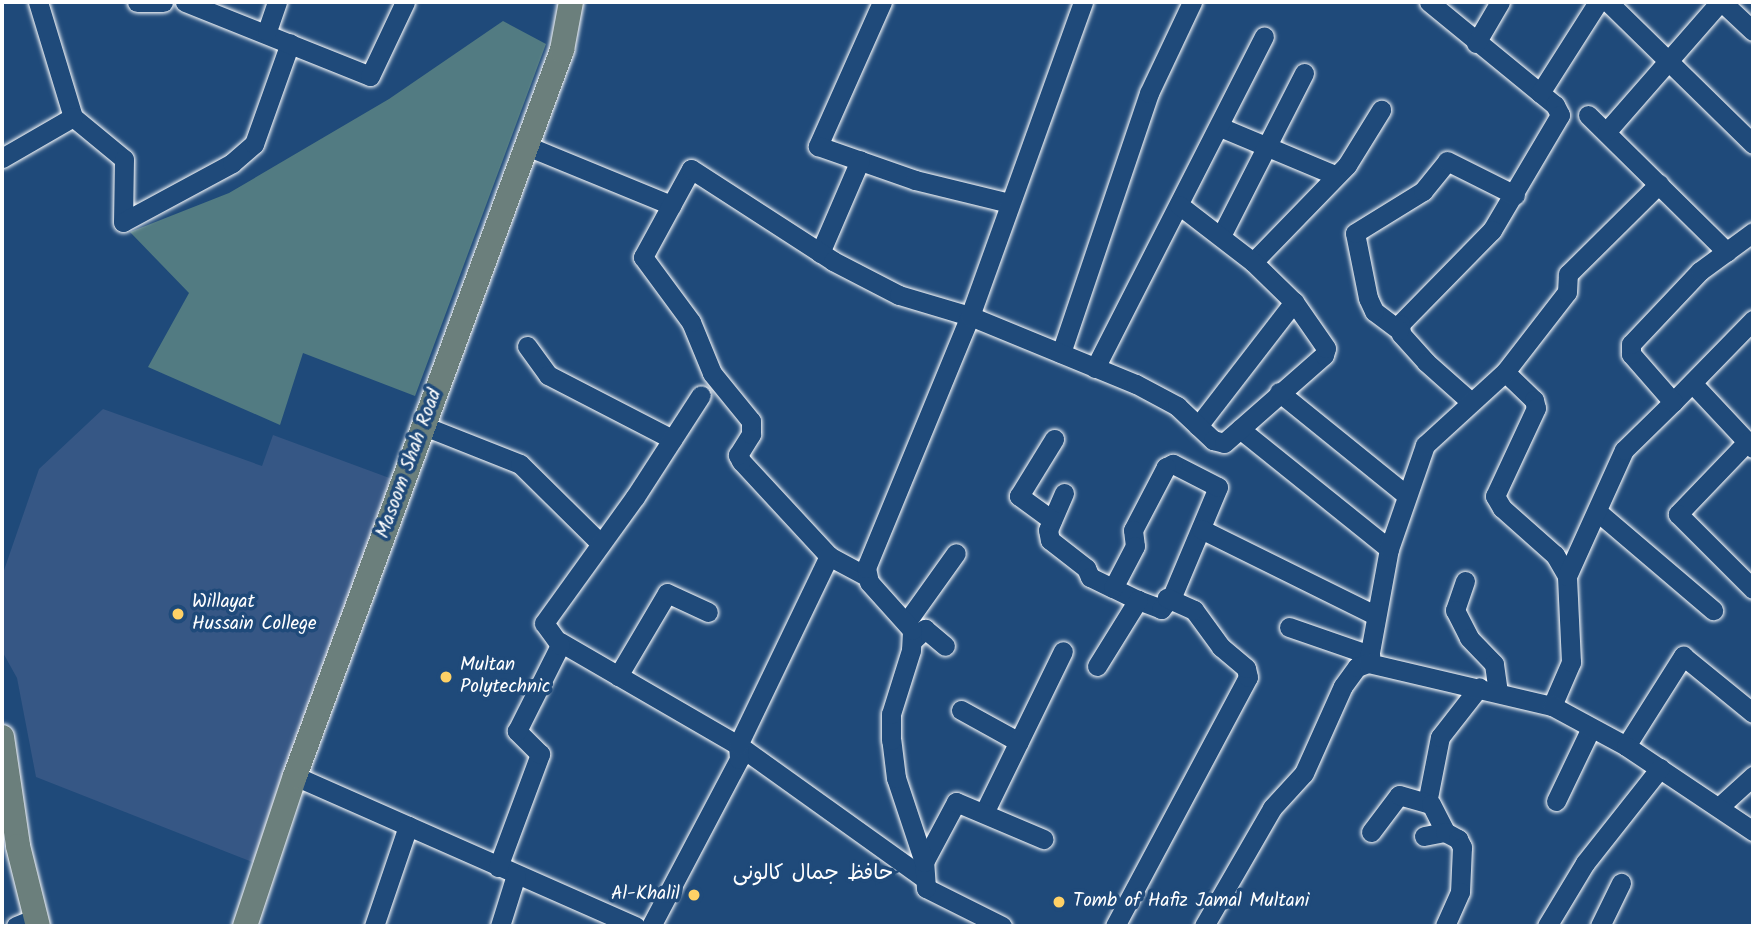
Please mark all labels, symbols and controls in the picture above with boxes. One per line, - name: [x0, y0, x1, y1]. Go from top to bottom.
- street label: Masoom Shah Road: [372, 386, 448, 542]
- place label: Willayat Hussain College: [192, 592, 317, 636]
- marker: Willayat Hussain College: [170, 606, 186, 622]
- place label: Multan Polytechnic: [460, 655, 550, 699]
- marker: Multan Polytechnic: [438, 669, 454, 685]
- district label: حافظ جمال کالونی: [733, 861, 893, 887]
- place label: Al-Khalil: [611, 884, 680, 906]
- marker: Al-Khalil: [686, 887, 702, 903]
- place label: Tomb of Hafiz Jamal Multani: [1073, 891, 1309, 913]
- marker: Tomb of Hafiz Jamal Multani: [1051, 894, 1067, 910]

